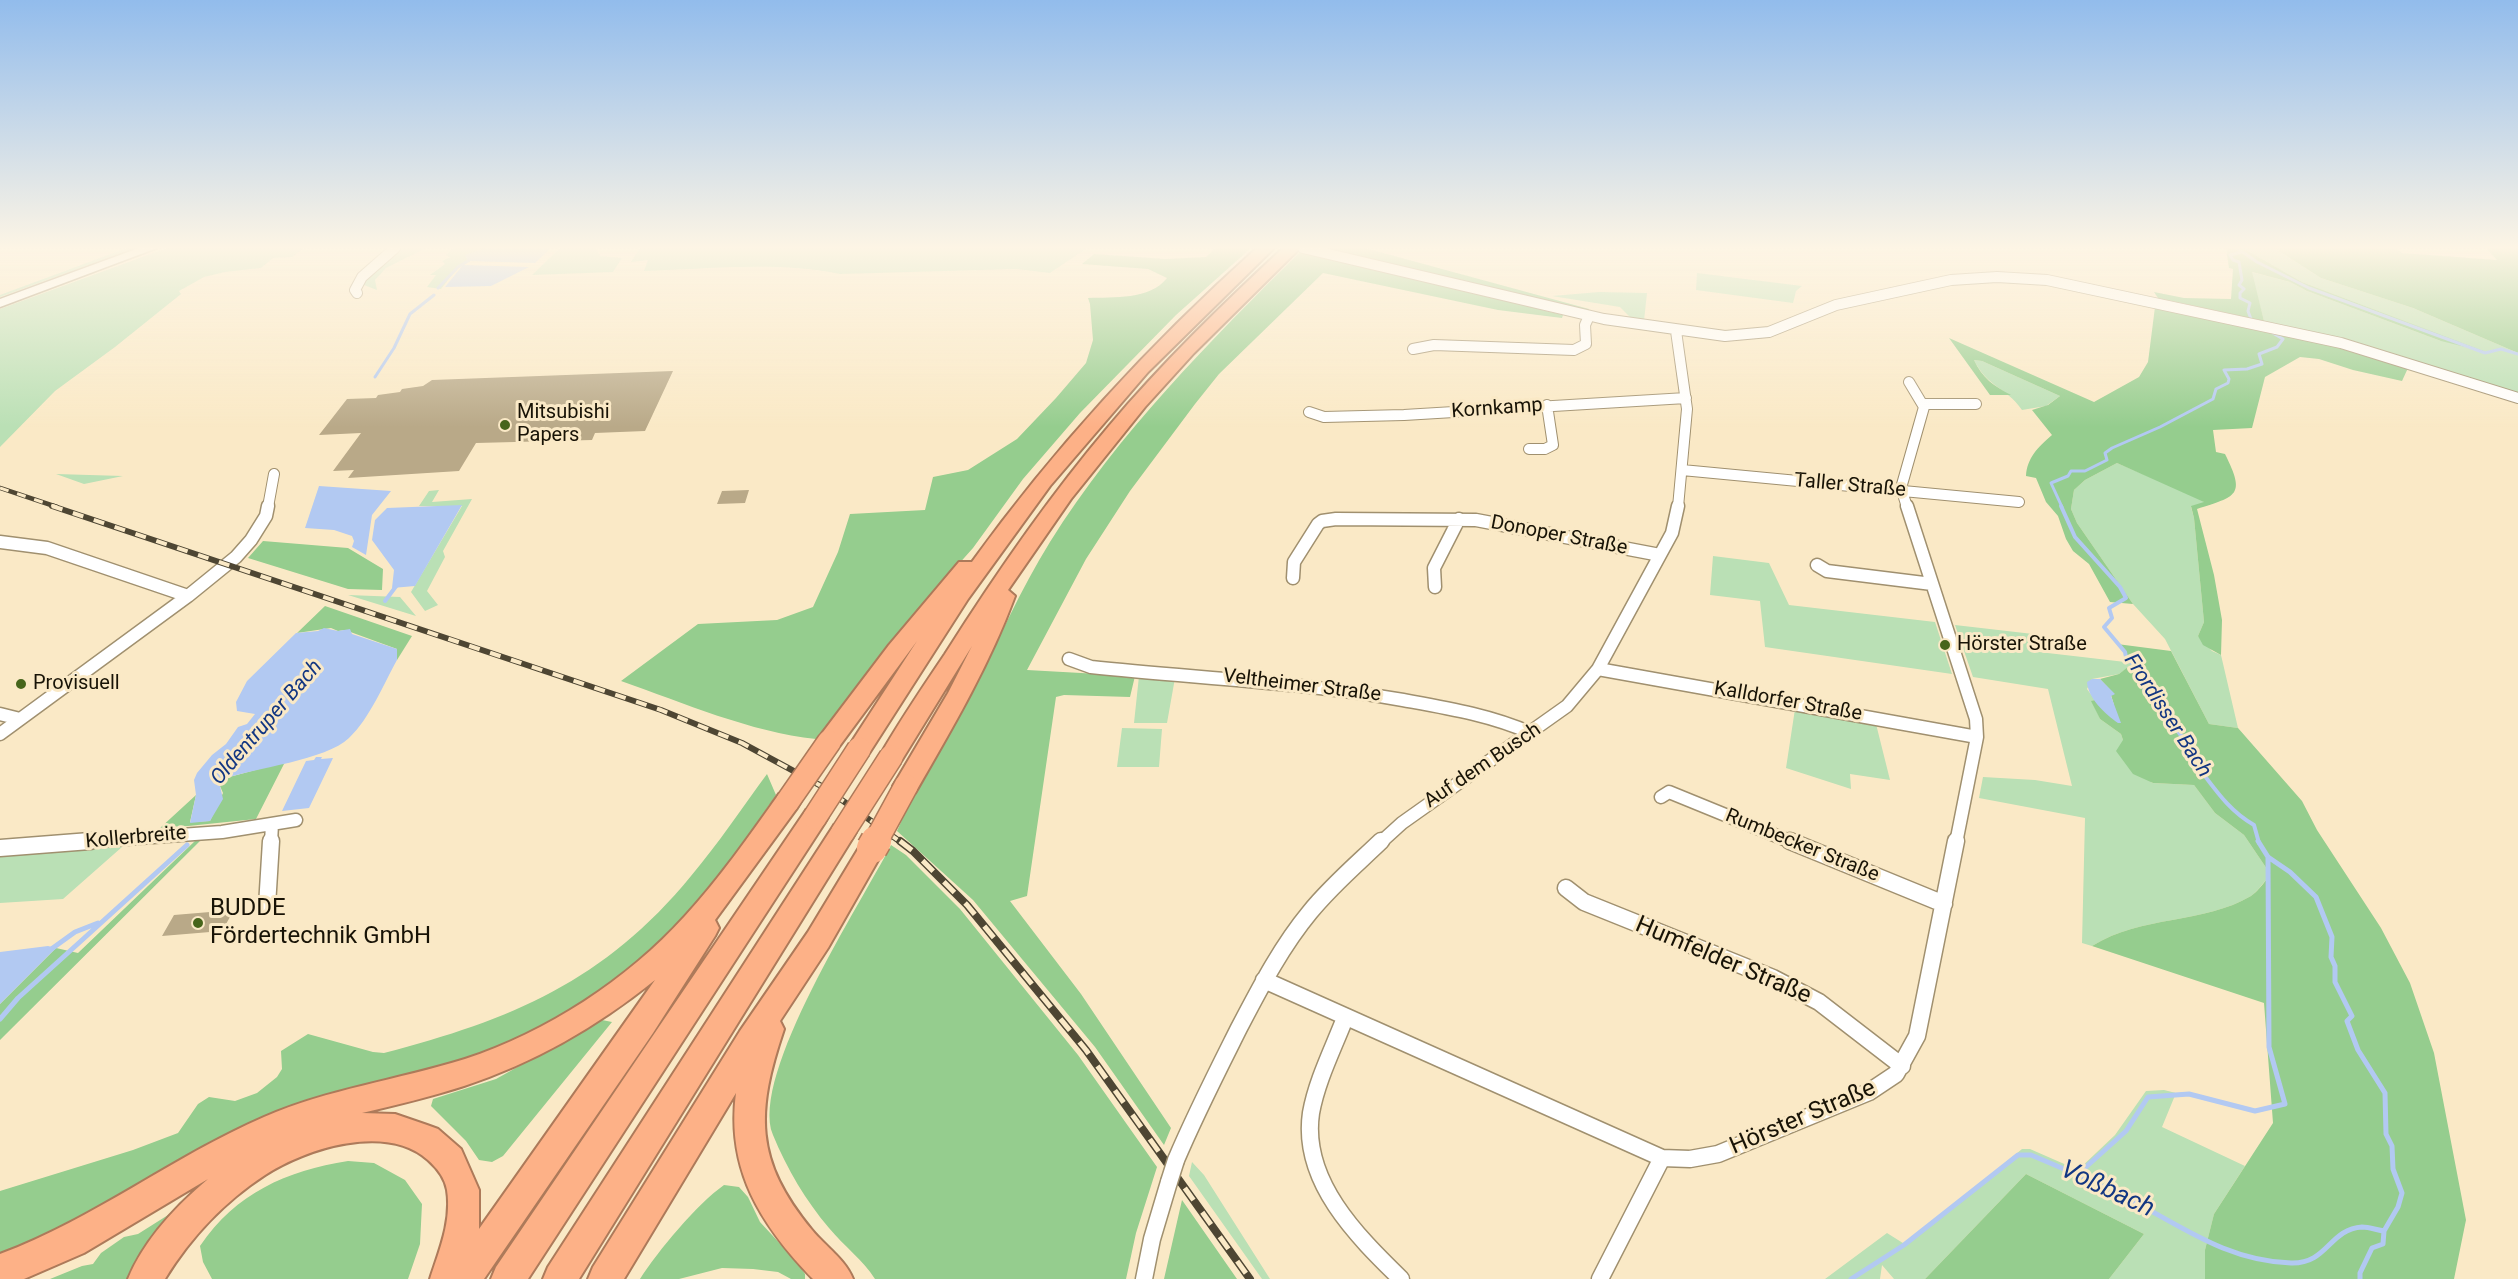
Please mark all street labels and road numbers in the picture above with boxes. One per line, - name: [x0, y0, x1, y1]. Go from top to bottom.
- street label: Kornkamp: [1451, 394, 1543, 424]
- street label: Taller Straße: [1793, 469, 1907, 503]
- street label: Donoper Straße: [1489, 511, 1629, 561]
- street label: Veltheimer Straße: [1222, 664, 1382, 708]
- street label: Kalldorfer Straße: [1712, 677, 1864, 727]
- street label: Auf dem Busch: [1420, 718, 1546, 814]
- street label: Rumbecker Straße: [1722, 804, 1882, 888]
- street label: Kollerbreite: [85, 822, 187, 854]
- street label: Humfelder Straße: [1631, 911, 1815, 1011]
- street label: Hörster Straße: [1726, 1074, 1880, 1162]

